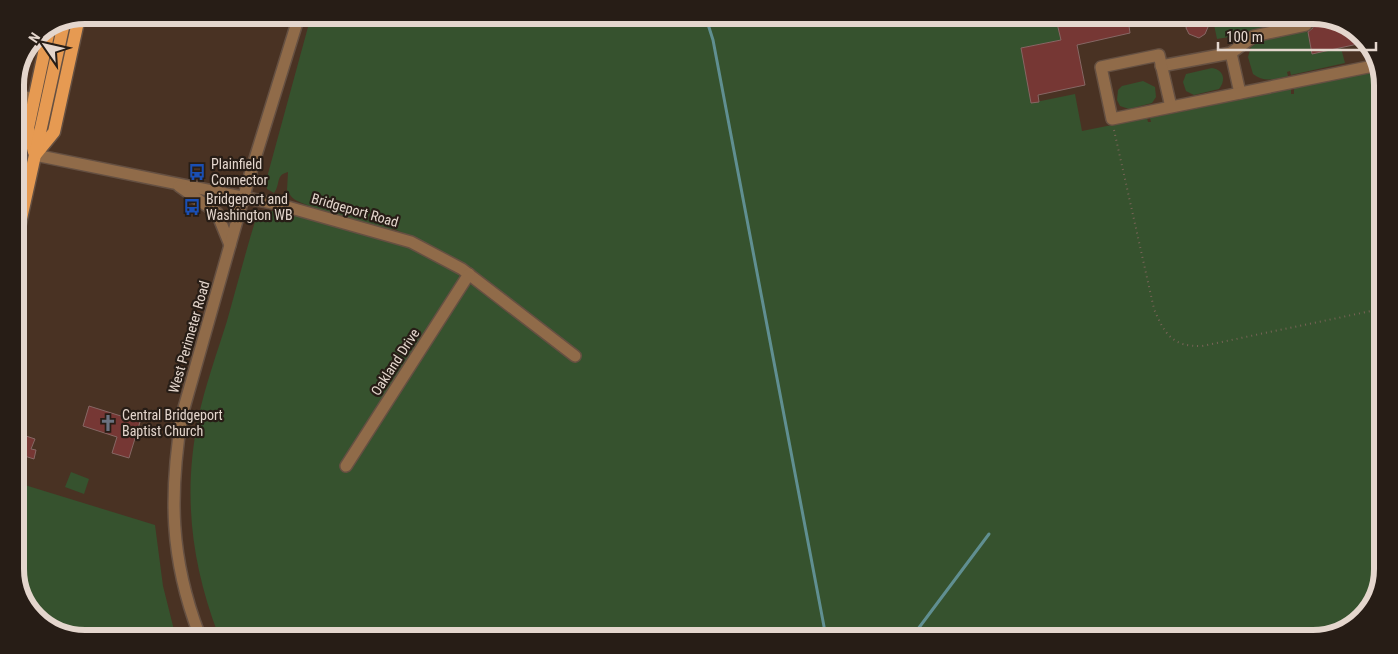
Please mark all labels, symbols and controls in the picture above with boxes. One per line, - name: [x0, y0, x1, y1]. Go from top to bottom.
- north arrow: [20, 20, 70, 70]
- scale bar: [1218, 20, 1376, 52]
- text: 100 m: [1226, 28, 1263, 46]
- text: N: [25, 30, 43, 46]
- place label: Plainfield Connector: [211, 156, 268, 188]
- bus stop icon: Plainfield Connector: [187, 162, 207, 182]
- street label: Bridgeport Road: [310, 190, 400, 230]
- place label: Bridgeport and Washington WB: [206, 191, 293, 223]
- bus stop icon: Bridgeport and Washington WB: [182, 197, 202, 217]
- street label: West Perimeter Road: [165, 279, 213, 395]
- street label: Oakland Drive: [368, 325, 423, 398]
- place label: Central Bridgeport Baptist Church: [122, 407, 223, 439]
- church icon: Central Bridgeport Baptist Church: [98, 413, 118, 433]

